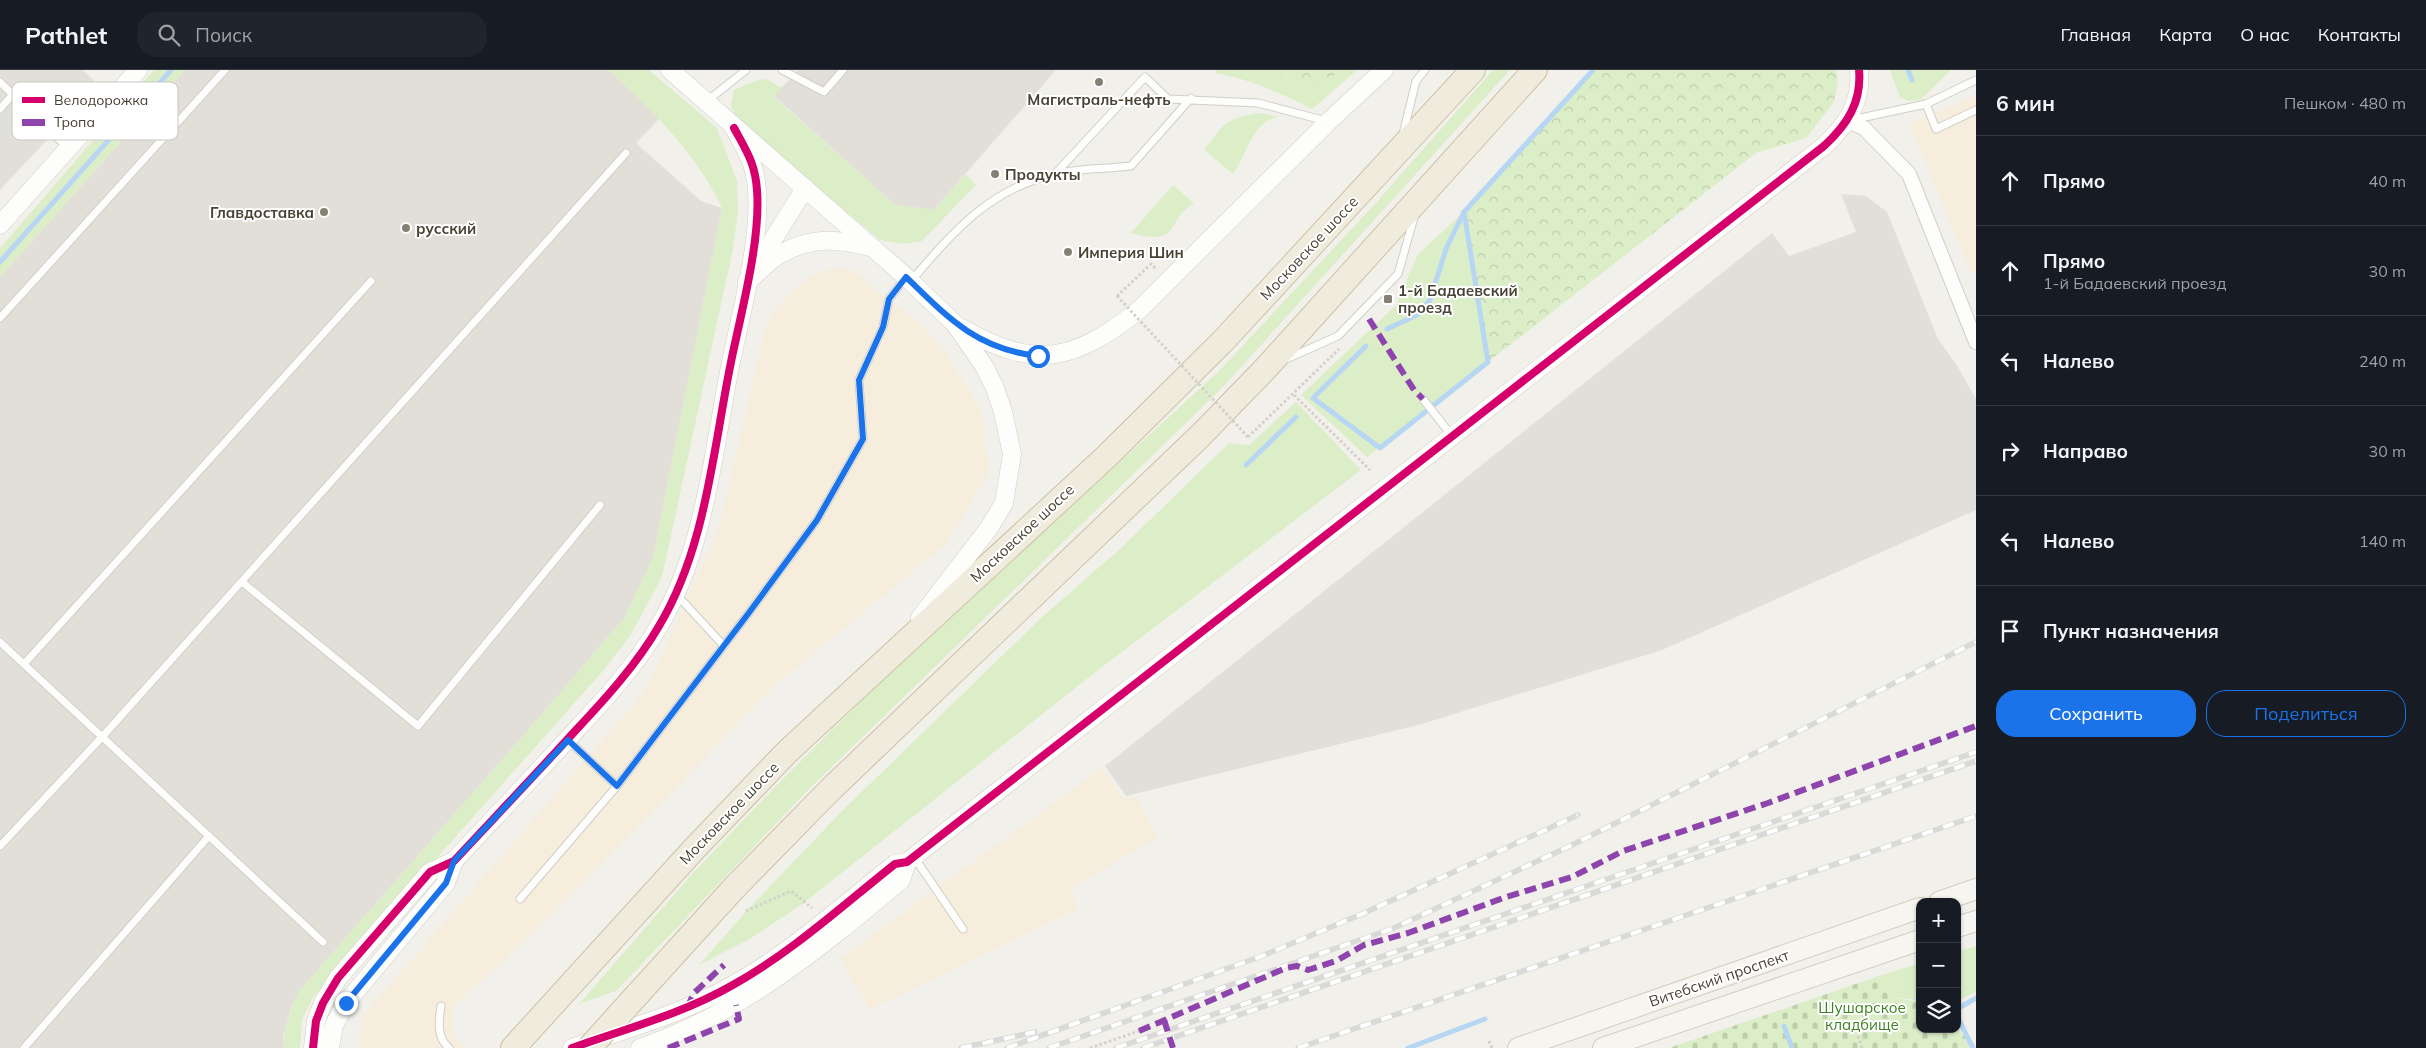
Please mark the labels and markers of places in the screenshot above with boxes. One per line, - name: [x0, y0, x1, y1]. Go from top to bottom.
- marker: Магистраль-нефть: [1093, 76, 1105, 88]
- place label: Магистраль-нефть: [1027, 90, 1171, 109]
- place label: Продукты: [1005, 165, 1081, 184]
- marker: Продукты: [989, 168, 1001, 180]
- place label: Главдоставка: [210, 203, 314, 222]
- marker: Главдоставка: [318, 206, 330, 218]
- place label: русский: [416, 219, 476, 238]
- marker: русский: [400, 222, 412, 234]
- place label: Империя Шин: [1078, 243, 1184, 262]
- marker: Империя Шин: [1062, 246, 1074, 258]
- place label: 1-й Бадаевский проезд: [1398, 281, 1518, 317]
- marker: 1-й Бадаевский проезд: [1382, 293, 1394, 305]

